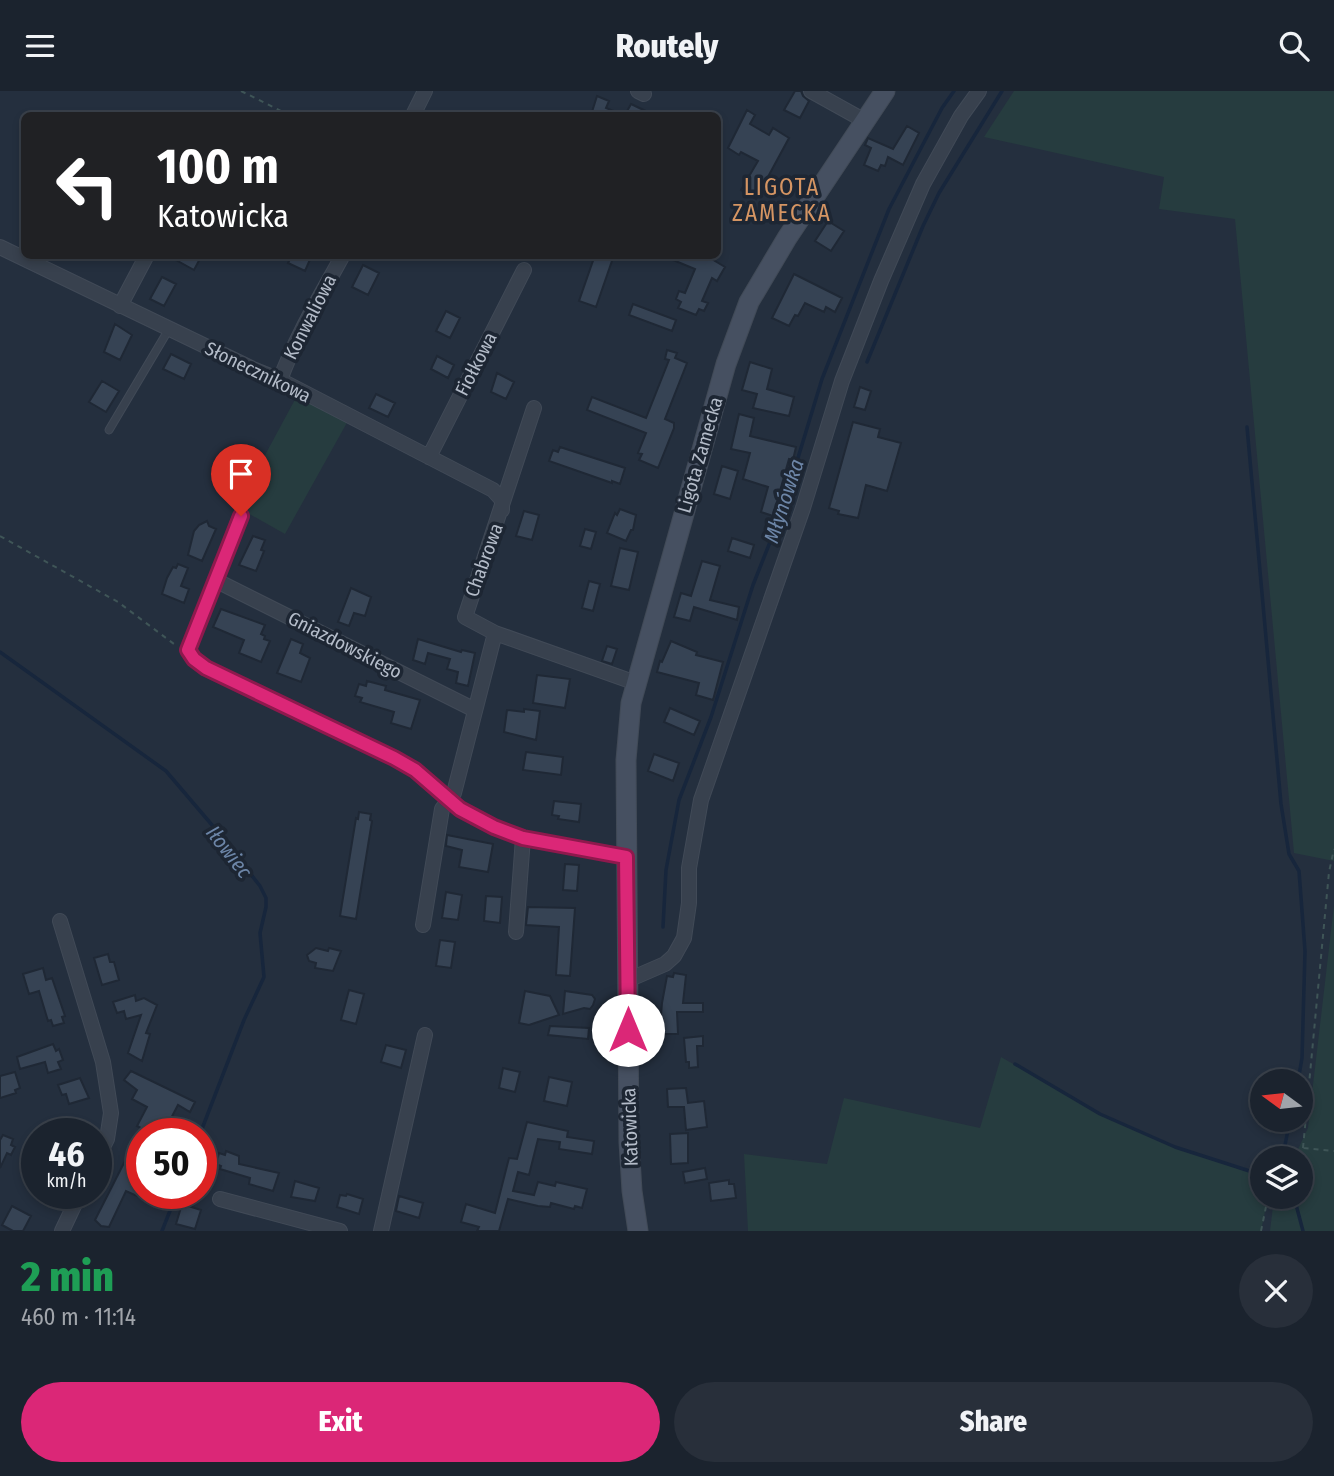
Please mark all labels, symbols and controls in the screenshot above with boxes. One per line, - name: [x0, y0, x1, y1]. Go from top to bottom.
- icon: menu: [21, 27, 59, 65]
- text: Routely: [616, 27, 718, 65]
- icon: search: [1275, 27, 1313, 65]
- text: 100 m: [157, 137, 279, 196]
- icon: left: [42, 140, 133, 231]
- district label: LIGOTA ZAMECKA: [732, 173, 832, 227]
- text: Katowicka: [157, 197, 289, 235]
- street label: Konwaliowa: [279, 271, 341, 363]
- street label: Fiołkowa: [450, 328, 502, 400]
- street label: Słonecznikowa: [201, 337, 315, 407]
- street label: Ligota Zamecka: [672, 394, 728, 516]
- pin: [211, 444, 271, 516]
- icon: arrive: [222, 455, 260, 493]
- water label: Młynówka: [758, 456, 810, 546]
- street label: Chabrowa: [460, 520, 508, 600]
- street label: Gniazdowskiego: [284, 606, 406, 684]
- water label: Iłowiec: [200, 820, 258, 884]
- position arrow: [591, 993, 665, 1067]
- north arrow: [1250, 1069, 1312, 1132]
- map controls: [1250, 1069, 1313, 1209]
- street label: Katowicka: [617, 1087, 643, 1167]
- speed limit sign: 50: [126, 1118, 217, 1209]
- text: 46: [48, 1133, 85, 1175]
- button: layers: [1250, 1146, 1313, 1209]
- text: km/h: [46, 1170, 87, 1192]
- text: 2 min: [21, 1252, 114, 1302]
- button: close: [1239, 1254, 1313, 1328]
- text: 460 m · 11:14: [21, 1303, 136, 1331]
- button: Exit: [21, 1382, 660, 1462]
- button: Share: [674, 1382, 1313, 1462]

